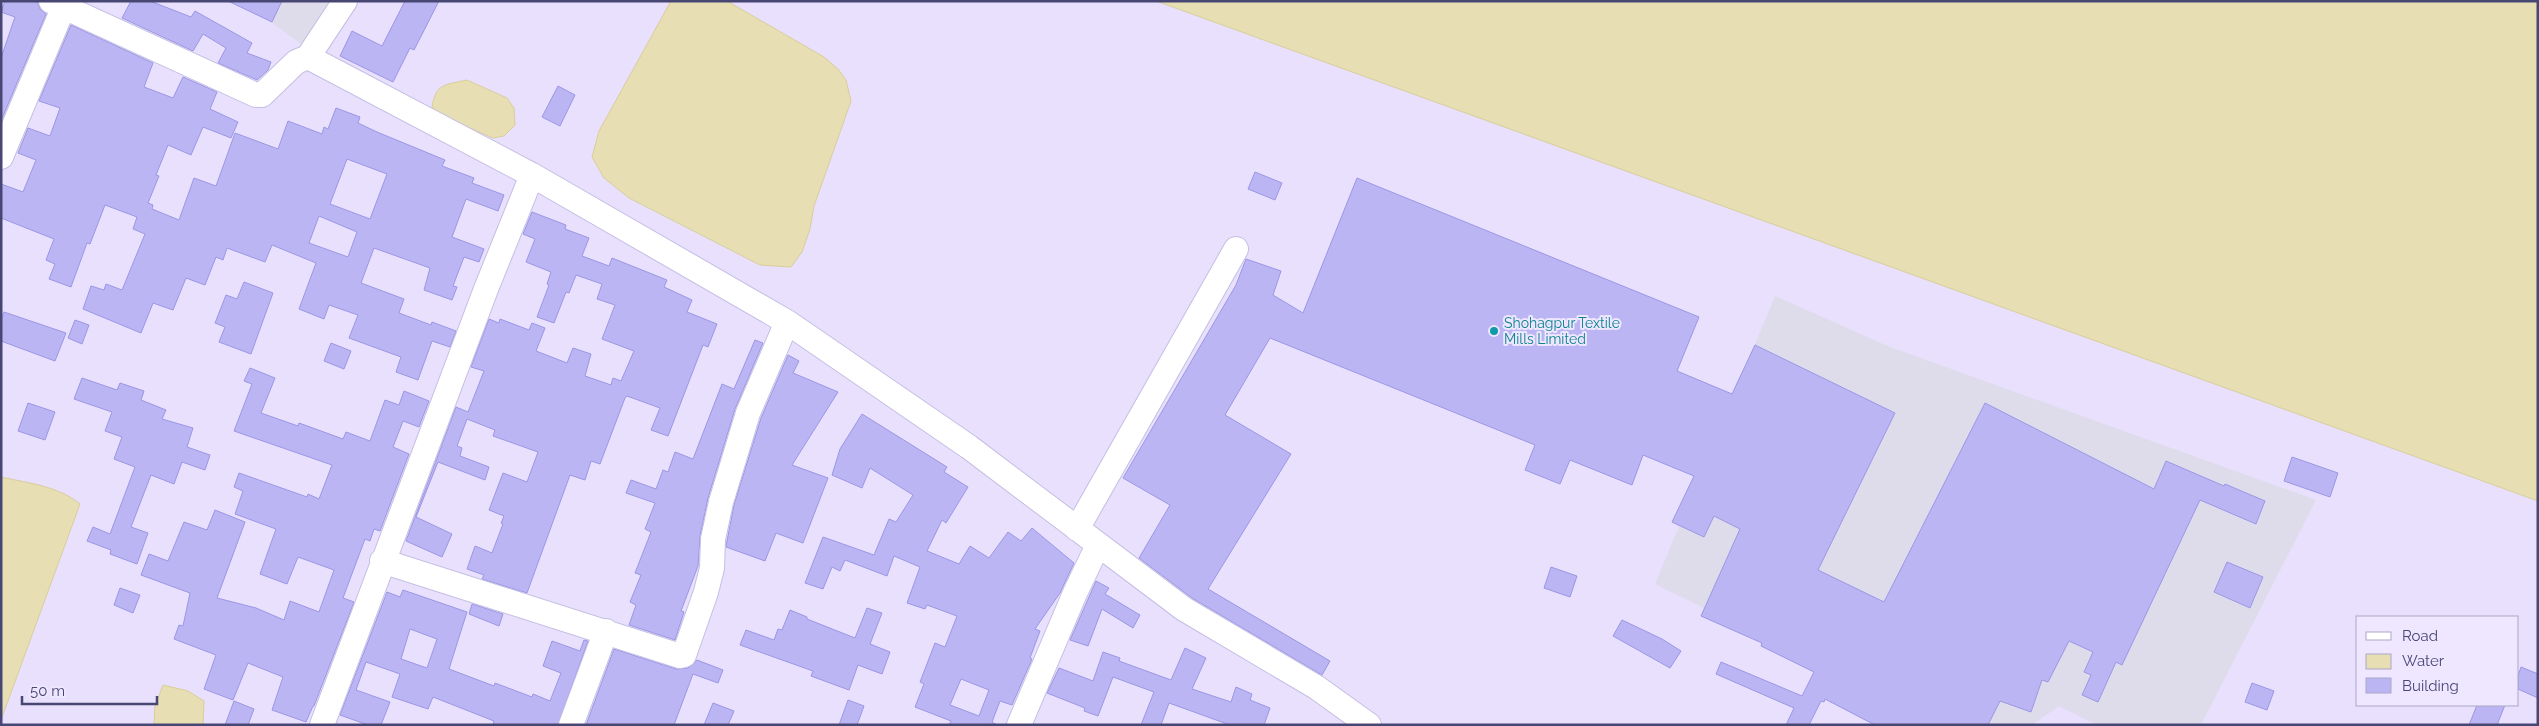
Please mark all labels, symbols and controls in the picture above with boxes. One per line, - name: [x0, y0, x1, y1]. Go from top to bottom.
- place label: Shohagpur Textile Mills Limited: [1504, 315, 1620, 347]
- marker: Shohagpur Textile Mills Limited: [1488, 325, 1500, 337]
- legend: [2356, 616, 2519, 706]
- text: Road: [2402, 627, 2438, 645]
- text: Water: [2402, 652, 2445, 670]
- scale bar: [22, 674, 158, 706]
- text: Building: [2402, 677, 2459, 695]
- text: 50 m: [30, 682, 65, 700]

